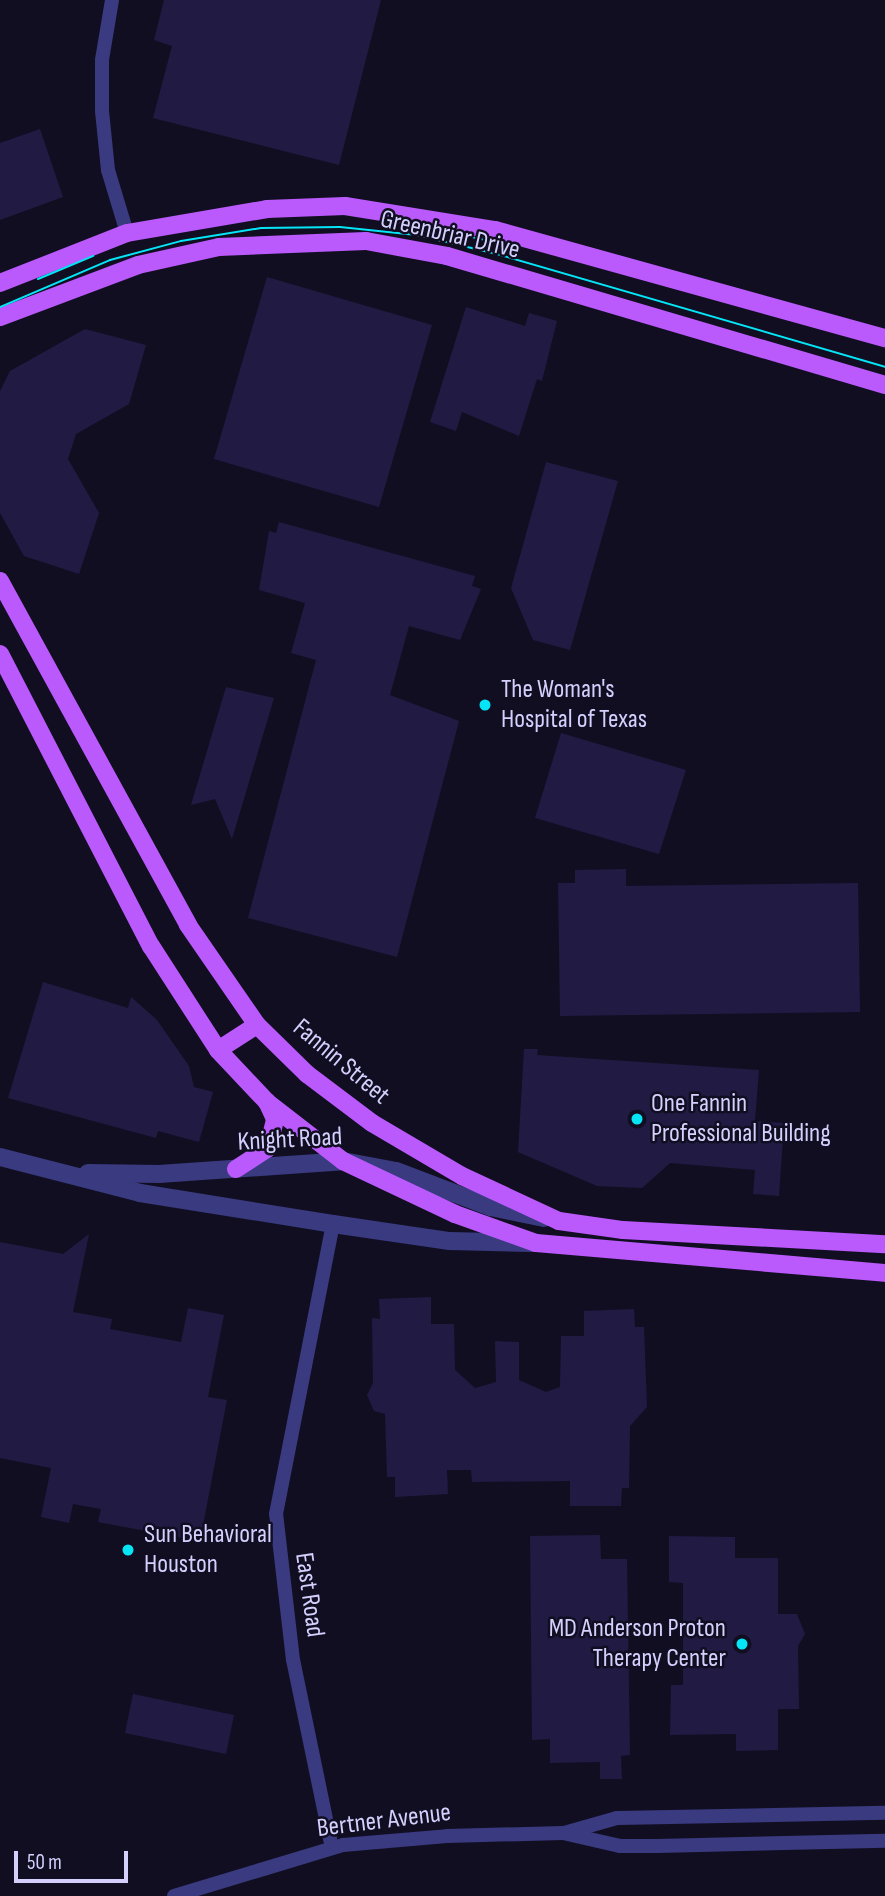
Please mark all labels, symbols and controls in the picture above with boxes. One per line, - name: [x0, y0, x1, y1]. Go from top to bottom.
- street label: Greenbriar Drive: [377, 204, 523, 266]
- place label: The Woman's Hospital of Texas: [501, 674, 647, 736]
- marker: The Woman's Hospital of Texas: [475, 695, 495, 715]
- street label: Fannin Street: [286, 1013, 396, 1111]
- place label: One Fannin Professional Building: [651, 1088, 831, 1150]
- marker: One Fannin Professional Building: [629, 1111, 645, 1127]
- street label: Knight Road: [237, 1122, 343, 1158]
- place label: Sun Behavioral Houston: [144, 1519, 272, 1580]
- marker: Sun Behavioral Houston: [118, 1540, 138, 1560]
- street label: East Road: [288, 1551, 330, 1639]
- place label: MD Anderson Proton Therapy Center: [549, 1613, 726, 1674]
- marker: MD Anderson Proton Therapy Center: [732, 1634, 752, 1654]
- street label: Bertner Avenue: [315, 1797, 453, 1845]
- scale bar: [18, 1836, 131, 1880]
- text: 50 m: [27, 1850, 62, 1875]

